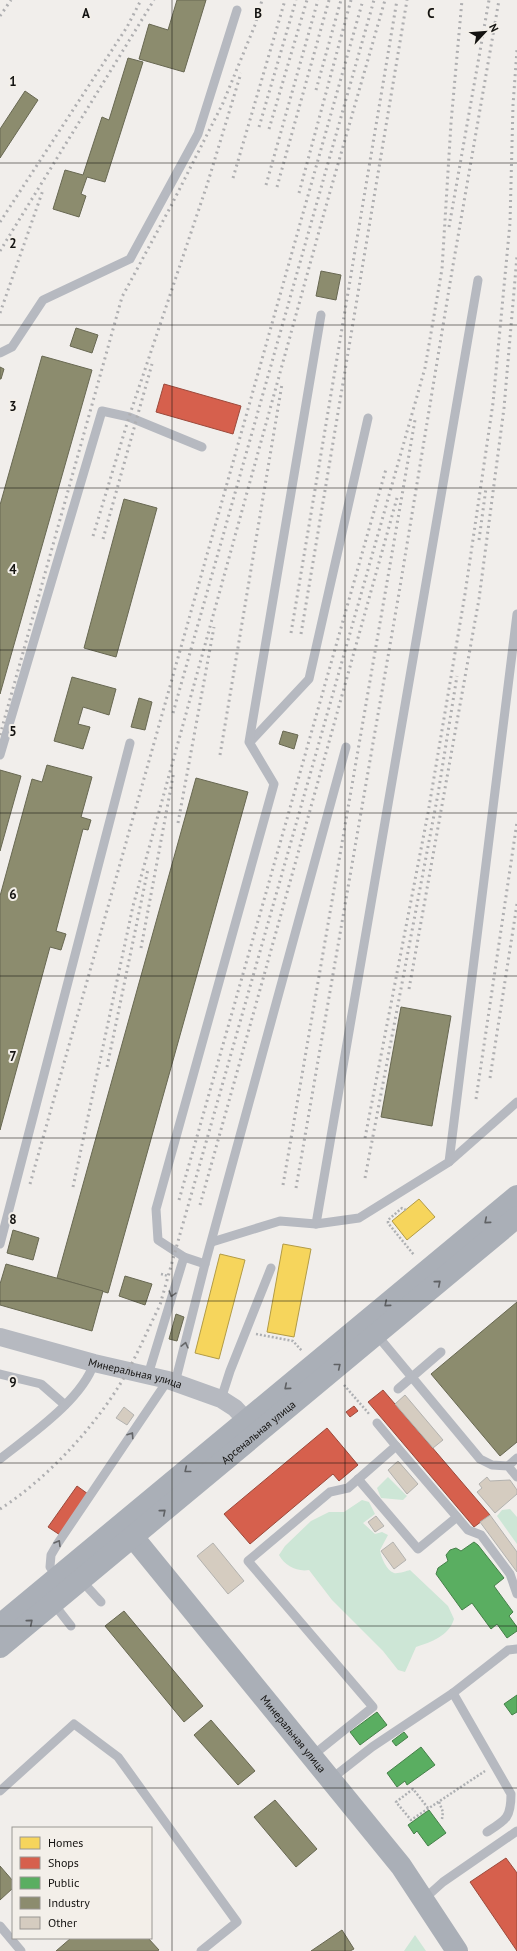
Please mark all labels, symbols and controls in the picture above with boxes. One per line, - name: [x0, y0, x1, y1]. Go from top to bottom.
- text: A: [82, 5, 90, 22]
- text: B: [254, 5, 262, 22]
- text: C: [427, 5, 435, 22]
- north arrow: [465, 12, 505, 52]
- text: N: [486, 21, 502, 34]
- text: 1: [9, 73, 17, 90]
- text: 2: [9, 235, 17, 252]
- text: 3: [9, 398, 17, 415]
- text: 4: [9, 561, 17, 578]
- text: 5: [9, 723, 17, 740]
- text: 6: [9, 886, 17, 903]
- text: 7: [9, 1048, 17, 1065]
- text: 8: [9, 1211, 17, 1228]
- one-way arrow: [484, 1216, 492, 1223]
- one-way arrow: [434, 1280, 441, 1287]
- one-way arrow: [168, 1290, 177, 1297]
- one-way arrow: [384, 1300, 392, 1307]
- one-way arrow: [180, 1342, 188, 1348]
- street label: Минеральная улица: [87, 1355, 184, 1391]
- one-way arrow: [334, 1364, 341, 1371]
- text: 9: [9, 1374, 17, 1391]
- one-way arrow: [284, 1382, 292, 1389]
- street label: Арсенальная улица: [218, 1397, 298, 1467]
- one-way arrow: [126, 1432, 134, 1439]
- one-way arrow: [184, 1465, 191, 1472]
- one-way arrow: [158, 1509, 166, 1516]
- one-way arrow: [54, 1540, 61, 1547]
- one-way arrow: [25, 1620, 33, 1627]
- street label: Минеральная улица: [258, 1692, 329, 1775]
- legend: [12, 1827, 152, 1939]
- text: Homes: [48, 1835, 83, 1850]
- text: Shops: [48, 1855, 79, 1870]
- text: Public: [48, 1875, 80, 1890]
- text: Industry: [48, 1895, 90, 1910]
- text: Other: [48, 1915, 77, 1930]

